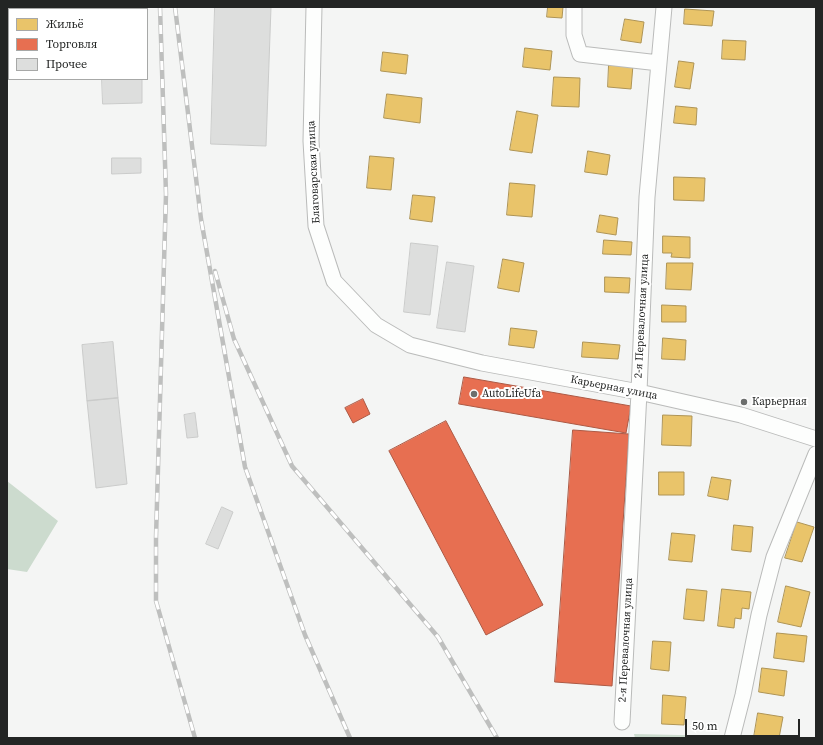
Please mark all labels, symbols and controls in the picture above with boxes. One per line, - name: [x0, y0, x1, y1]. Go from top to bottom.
- legend: [8, 8, 148, 80]
- text: Жильё: [46, 16, 84, 32]
- text: Торговля: [46, 36, 97, 52]
- text: Прочее: [46, 56, 87, 72]
- street label: Благоварская улица: [305, 120, 323, 224]
- street label: 2-я Перевалочная улица: [632, 253, 652, 379]
- street label: Карьерная улица: [569, 373, 659, 403]
- place label: AutoLifeUfa: [482, 387, 541, 401]
- marker: AutoLifeUfa: [469, 389, 479, 399]
- place label: Карьерная: [752, 395, 807, 409]
- marker: Карьерная: [739, 397, 749, 407]
- street label: 2-я Перевалочная улица: [616, 577, 636, 703]
- scale bar: [687, 711, 802, 737]
- text: 50 m: [692, 718, 718, 734]

